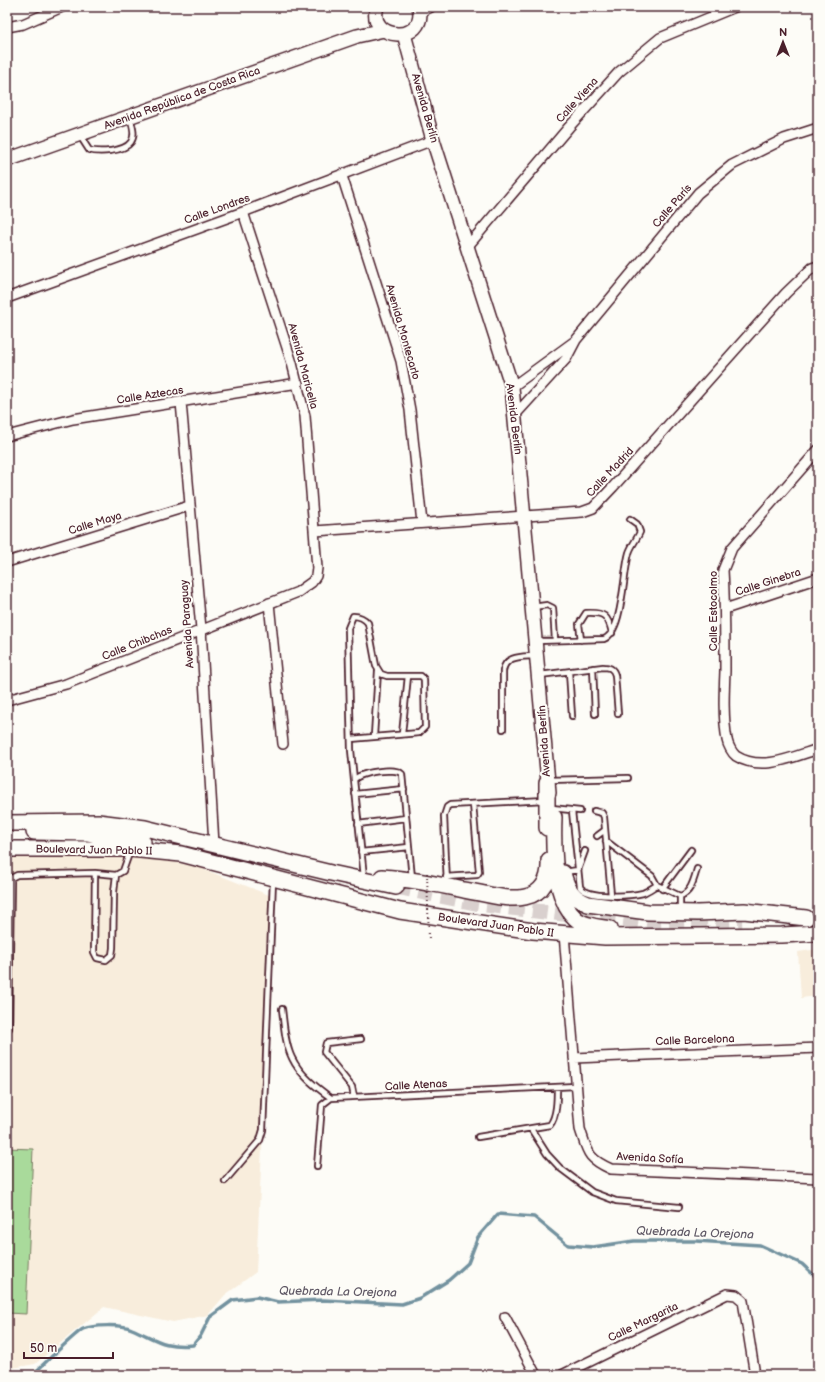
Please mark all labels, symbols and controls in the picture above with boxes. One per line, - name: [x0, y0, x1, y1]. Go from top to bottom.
- north arrow: [763, 22, 803, 62]
- text: N: [779, 26, 787, 39]
- street label: Avenida República de Costa Rica: [102, 64, 262, 132]
- street label: Avenida Berlín: [409, 72, 441, 144]
- street label: Calle Viena: [553, 75, 601, 125]
- street label: Calle París: [650, 181, 695, 230]
- street label: Calle Londres: [182, 191, 252, 227]
- street label: Avenida Montecarlo: [383, 283, 423, 381]
- street label: Avenida Maricella: [285, 322, 321, 410]
- street label: Calle Aztecas: [116, 383, 185, 407]
- street label: Avenida Berlín: [503, 383, 525, 455]
- street label: Calle Madrid: [584, 444, 636, 500]
- street label: Calle Maya: [67, 509, 123, 537]
- street label: Calle Ginebra: [734, 565, 802, 599]
- street label: Calle Estocolmo: [707, 571, 720, 651]
- street label: Avenida Paraguay: [177, 579, 197, 669]
- street label: Calle Chibchas: [100, 623, 175, 663]
- street label: Avenida Berlín: [535, 705, 553, 777]
- street label: Boulevard Juan Pablo II: [35, 842, 153, 858]
- street label: Boulevard Juan Pablo II: [437, 910, 555, 940]
- street label: Calle Barcelona: [655, 1032, 735, 1048]
- street label: Calle Atenas: [384, 1077, 448, 1093]
- street label: Avenida Sofía: [616, 1150, 684, 1166]
- water label: Quebrada La Orejona: [636, 1223, 754, 1243]
- water label: Quebrada La Orejona: [279, 1283, 397, 1301]
- street label: Calle Margarita: [606, 1299, 680, 1345]
- scale bar: [24, 1334, 113, 1360]
- text: 50 m: [30, 1341, 57, 1356]

